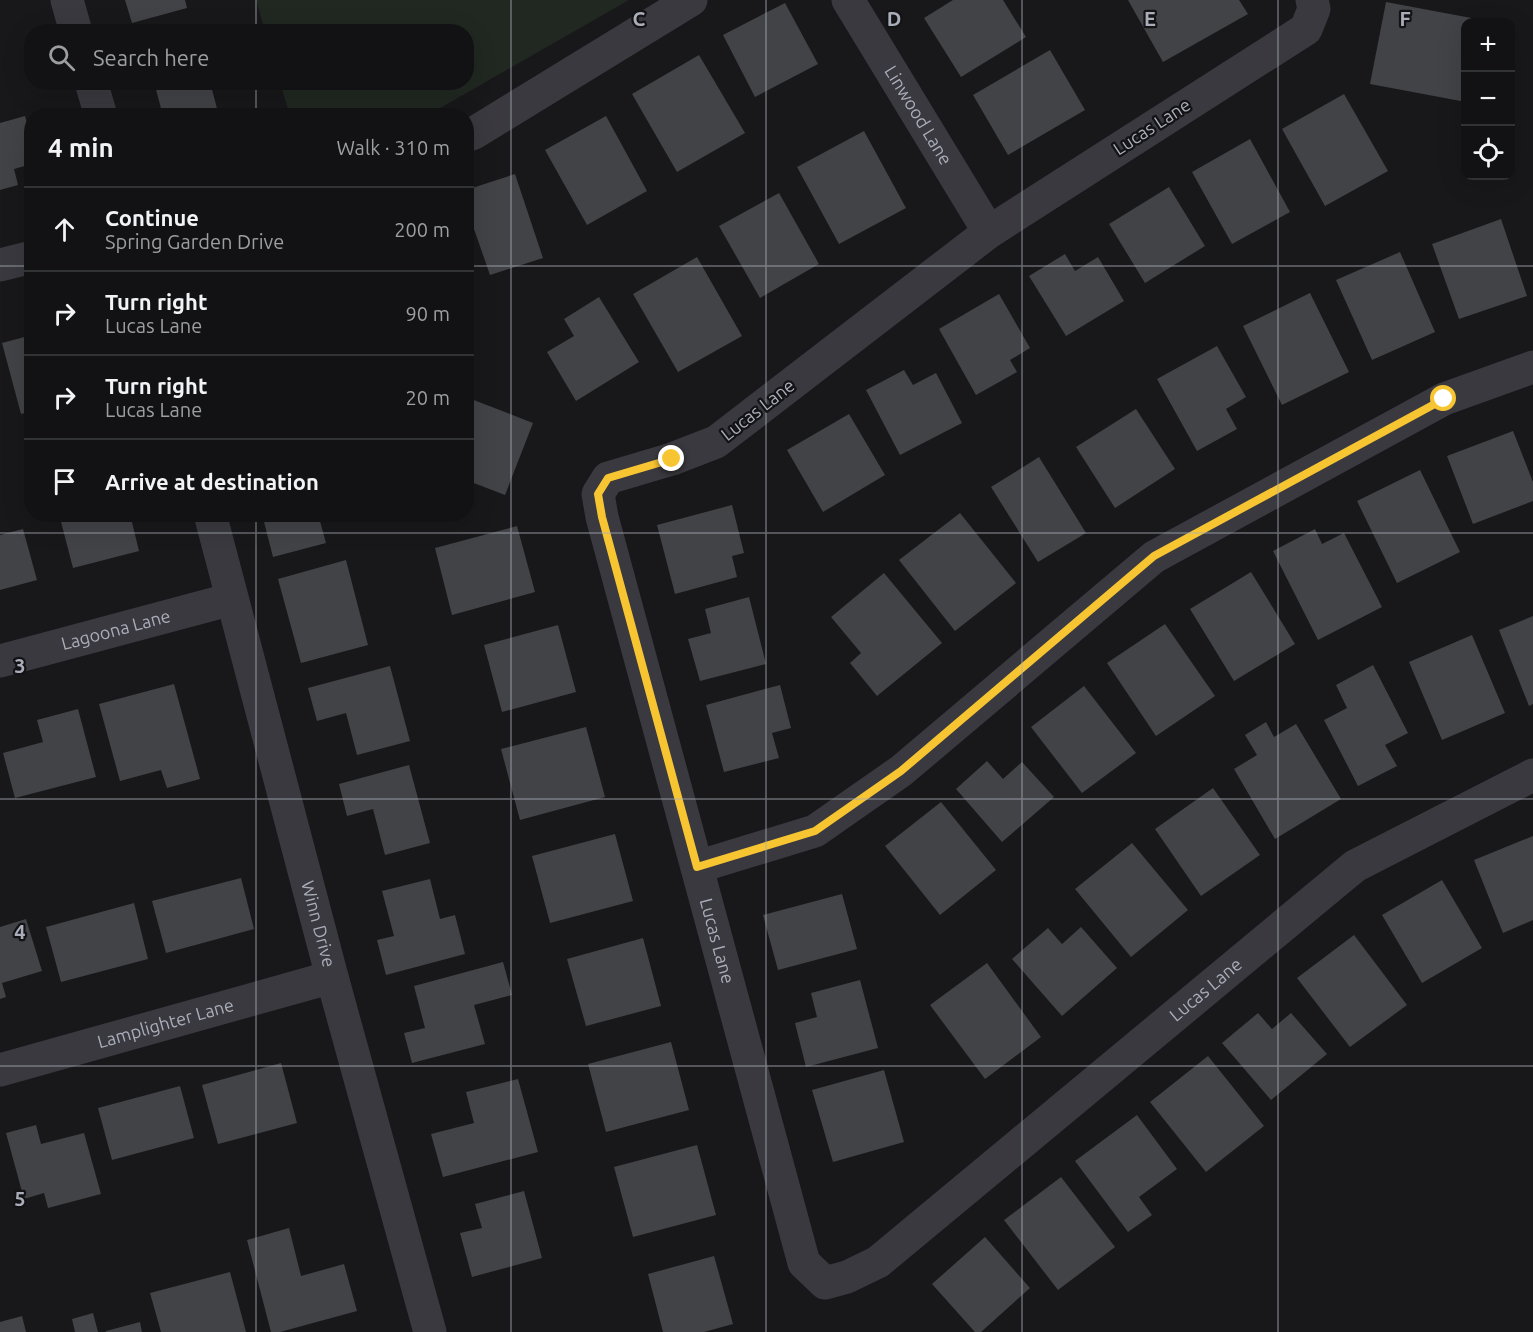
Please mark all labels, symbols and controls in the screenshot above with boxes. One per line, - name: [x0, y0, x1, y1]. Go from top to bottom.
- text: C: [633, 7, 646, 30]
- text: D: [887, 7, 901, 30]
- text: E: [1144, 7, 1156, 30]
- text: F: [1399, 7, 1411, 30]
- map controls: [1461, 18, 1515, 180]
- button: +: [1461, 18, 1515, 72]
- search box: [24, 24, 474, 90]
- icon: search: [45, 41, 78, 74]
- text: Search here: [93, 45, 209, 70]
- street label: Linwood Lane: [881, 62, 957, 168]
- button: −: [1461, 72, 1515, 126]
- street label: Lucas Lane: [1109, 94, 1194, 158]
- button: locate: [1461, 126, 1515, 180]
- text: 4 min: [48, 133, 114, 162]
- text: Walk · 310 m: [337, 136, 450, 159]
- text: Continue: [105, 205, 199, 230]
- icon: ahead: [48, 213, 81, 246]
- text: 200 m: [394, 218, 450, 241]
- text: Spring Garden Drive: [105, 230, 284, 253]
- text: Turn right: [105, 289, 207, 314]
- icon: right: [48, 297, 81, 330]
- text: 90 m: [406, 302, 450, 325]
- text: Lucas Lane: [105, 314, 202, 337]
- text: Turn right: [105, 373, 207, 398]
- street label: Lucas Lane: [717, 374, 798, 444]
- icon: right: [48, 381, 81, 414]
- route start: [1430, 385, 1456, 411]
- text: 20 m: [406, 386, 450, 409]
- text: Lucas Lane: [105, 398, 202, 421]
- route end: [658, 445, 684, 471]
- icon: arrive: [48, 465, 81, 498]
- text: Arrive at destination: [105, 469, 319, 494]
- street label: Lagoona Lane: [59, 605, 172, 653]
- text: 3: [14, 654, 26, 677]
- street label: Winn Drive: [298, 878, 340, 969]
- street label: Lucas Lane: [697, 896, 739, 986]
- text: 4: [14, 920, 26, 943]
- street label: Lucas Lane: [1165, 953, 1245, 1025]
- street label: Lamplighter Lane: [95, 994, 236, 1051]
- text: 5: [14, 1187, 26, 1210]

